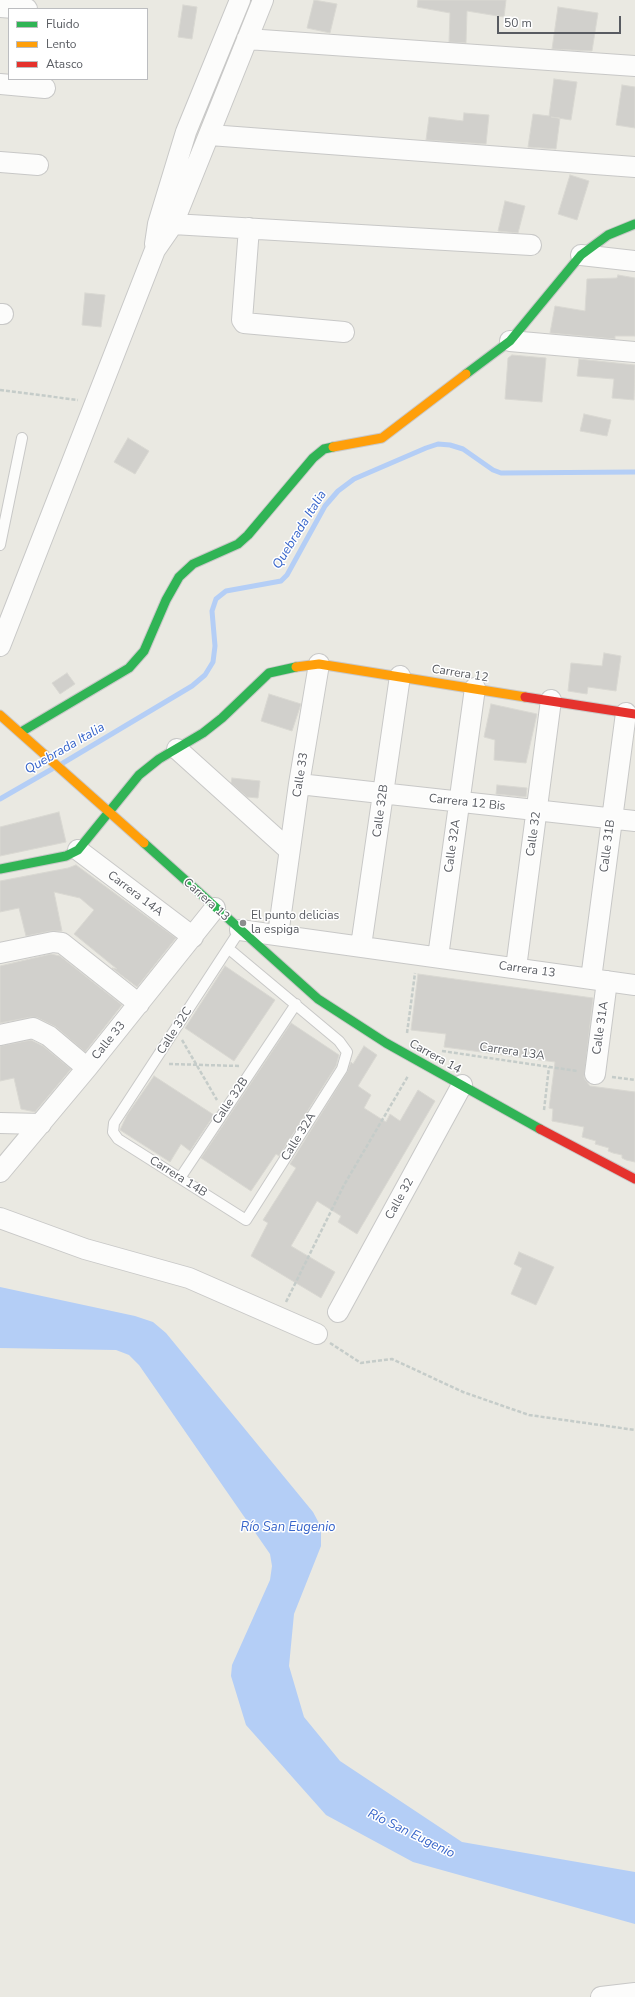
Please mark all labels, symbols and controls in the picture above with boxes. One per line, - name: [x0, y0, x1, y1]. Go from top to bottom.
- legend: [8, 8, 148, 80]
- scale bar: [499, 8, 623, 34]
- text: 50 m: [504, 15, 532, 31]
- text: Fluido: [46, 16, 79, 32]
- text: Lento: [46, 36, 76, 52]
- text: Atasco: [46, 56, 83, 72]
- water label: Quebrada Italia: [270, 488, 330, 572]
- street label: Carrera 12: [431, 662, 489, 686]
- water label: Quebrada Italia: [22, 720, 108, 778]
- street label: Calle 33: [290, 752, 312, 798]
- street label: Calle 32B: [370, 784, 392, 838]
- street label: Carrera 12 Bis: [428, 792, 506, 814]
- street label: Calle 32: [524, 811, 544, 857]
- street label: Calle 32A: [442, 818, 464, 874]
- street label: Calle 31B: [598, 819, 618, 873]
- street label: Carrera 14A: [104, 868, 166, 920]
- street label: Carrera 13: [180, 876, 232, 924]
- place label: El punto delicias la espiga: [251, 909, 339, 937]
- marker: El punto delicias la espiga: [238, 918, 248, 928]
- street label: Carrera 13: [498, 959, 556, 981]
- street label: Calle 31A: [590, 1000, 612, 1056]
- street label: Calle 32C: [154, 1005, 196, 1057]
- street label: Calle 33: [89, 1019, 129, 1063]
- street label: Carrera 14: [406, 1037, 464, 1077]
- street label: Carrera 13A: [478, 1040, 546, 1064]
- street label: Calle 32B: [210, 1075, 252, 1127]
- street label: Calle 32A: [279, 1110, 319, 1164]
- street label: Carrera 14B: [146, 1154, 210, 1200]
- street label: Calle 32: [383, 1176, 417, 1222]
- water label: Río San Eugenio: [241, 1520, 335, 1536]
- water label: Río San Eugenio: [365, 1806, 457, 1862]

